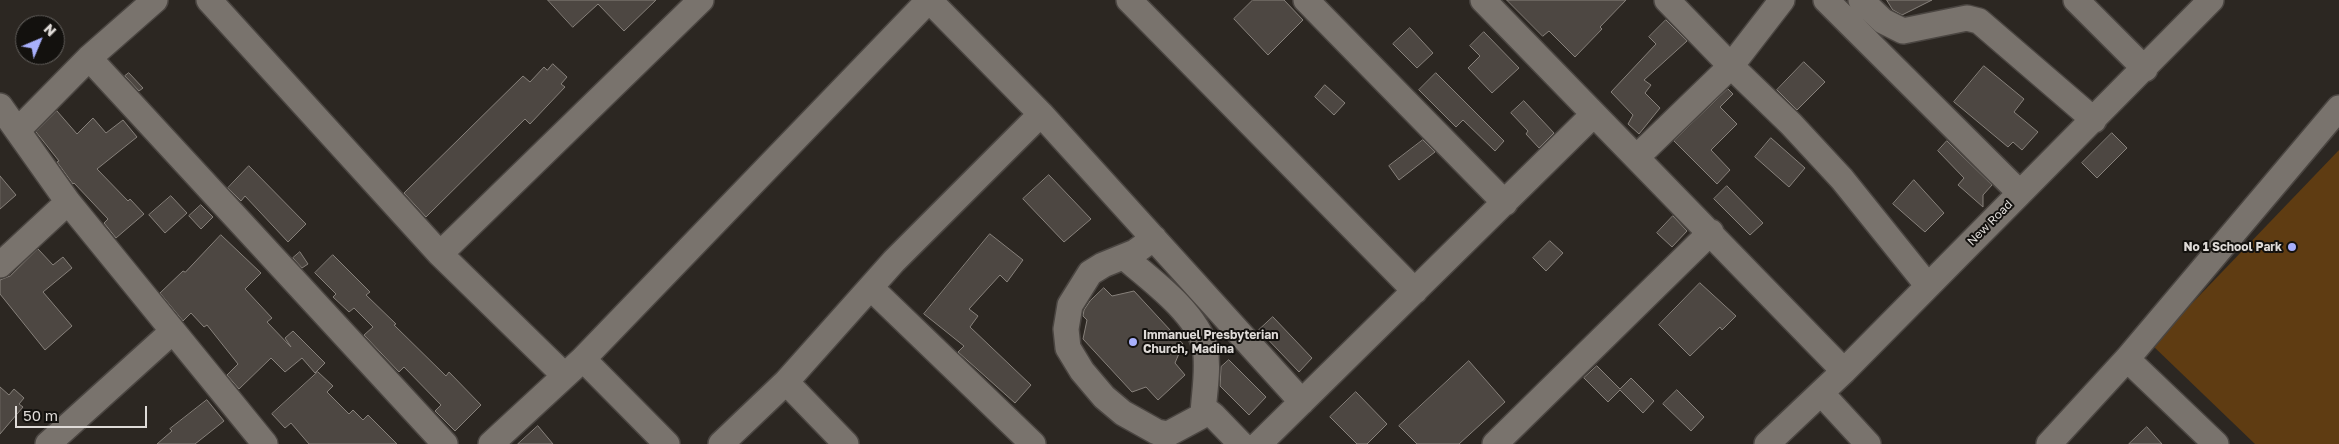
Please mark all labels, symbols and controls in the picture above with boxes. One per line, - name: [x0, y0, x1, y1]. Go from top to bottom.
- north arrow: [15, 15, 65, 65]
- text: N: [40, 20, 60, 40]
- street label: New Road: [1964, 197, 2016, 249]
- place label: No 1 School Park: [2183, 240, 2282, 254]
- marker: No 1 School Park: [2286, 241, 2298, 253]
- place label: Immanuel Presbyterian Church, Madina: [1143, 328, 1279, 356]
- marker: Immanuel Presbyterian Church, Madina: [1127, 336, 1139, 348]
- scale bar: [18, 396, 150, 428]
- text: 50 m: [23, 406, 58, 424]

